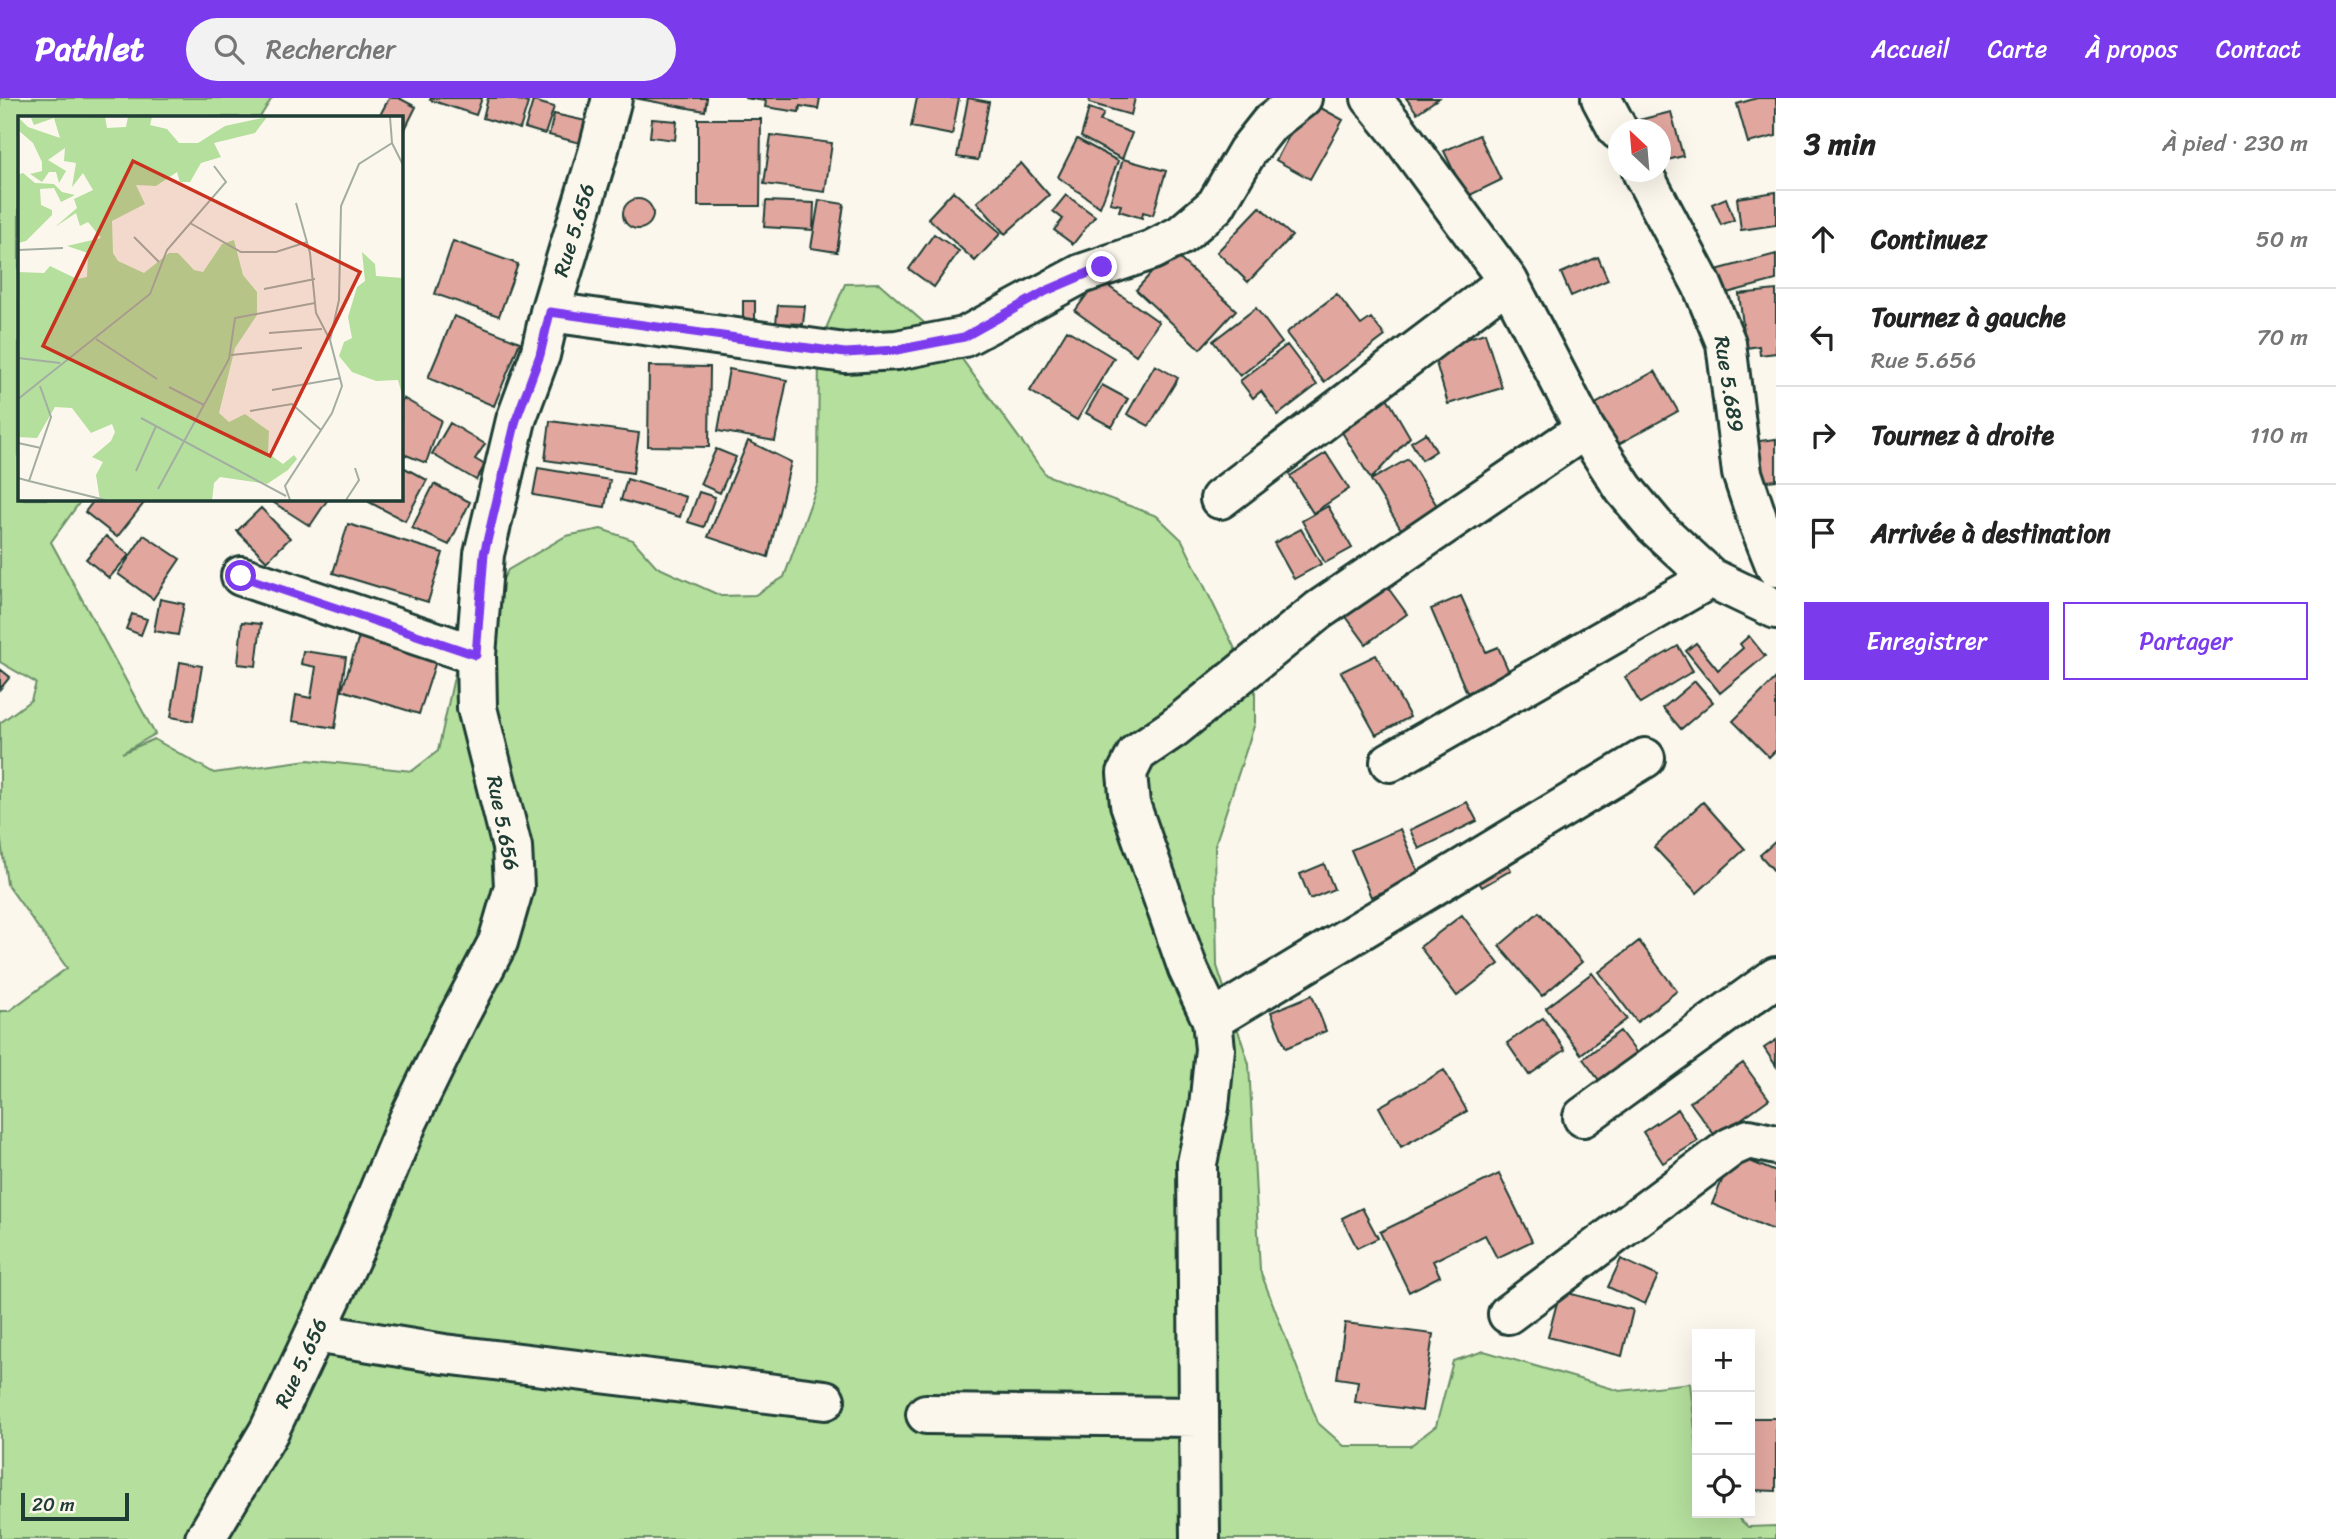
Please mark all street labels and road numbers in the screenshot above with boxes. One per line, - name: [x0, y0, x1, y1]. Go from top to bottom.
- street label: Rue 5.656: [542, 178, 606, 282]
- street label: Rue 5.689: [1703, 333, 1755, 435]
- street label: Rue 5.656: [475, 772, 531, 874]
- street label: Rue 5.656: [263, 1311, 339, 1415]

